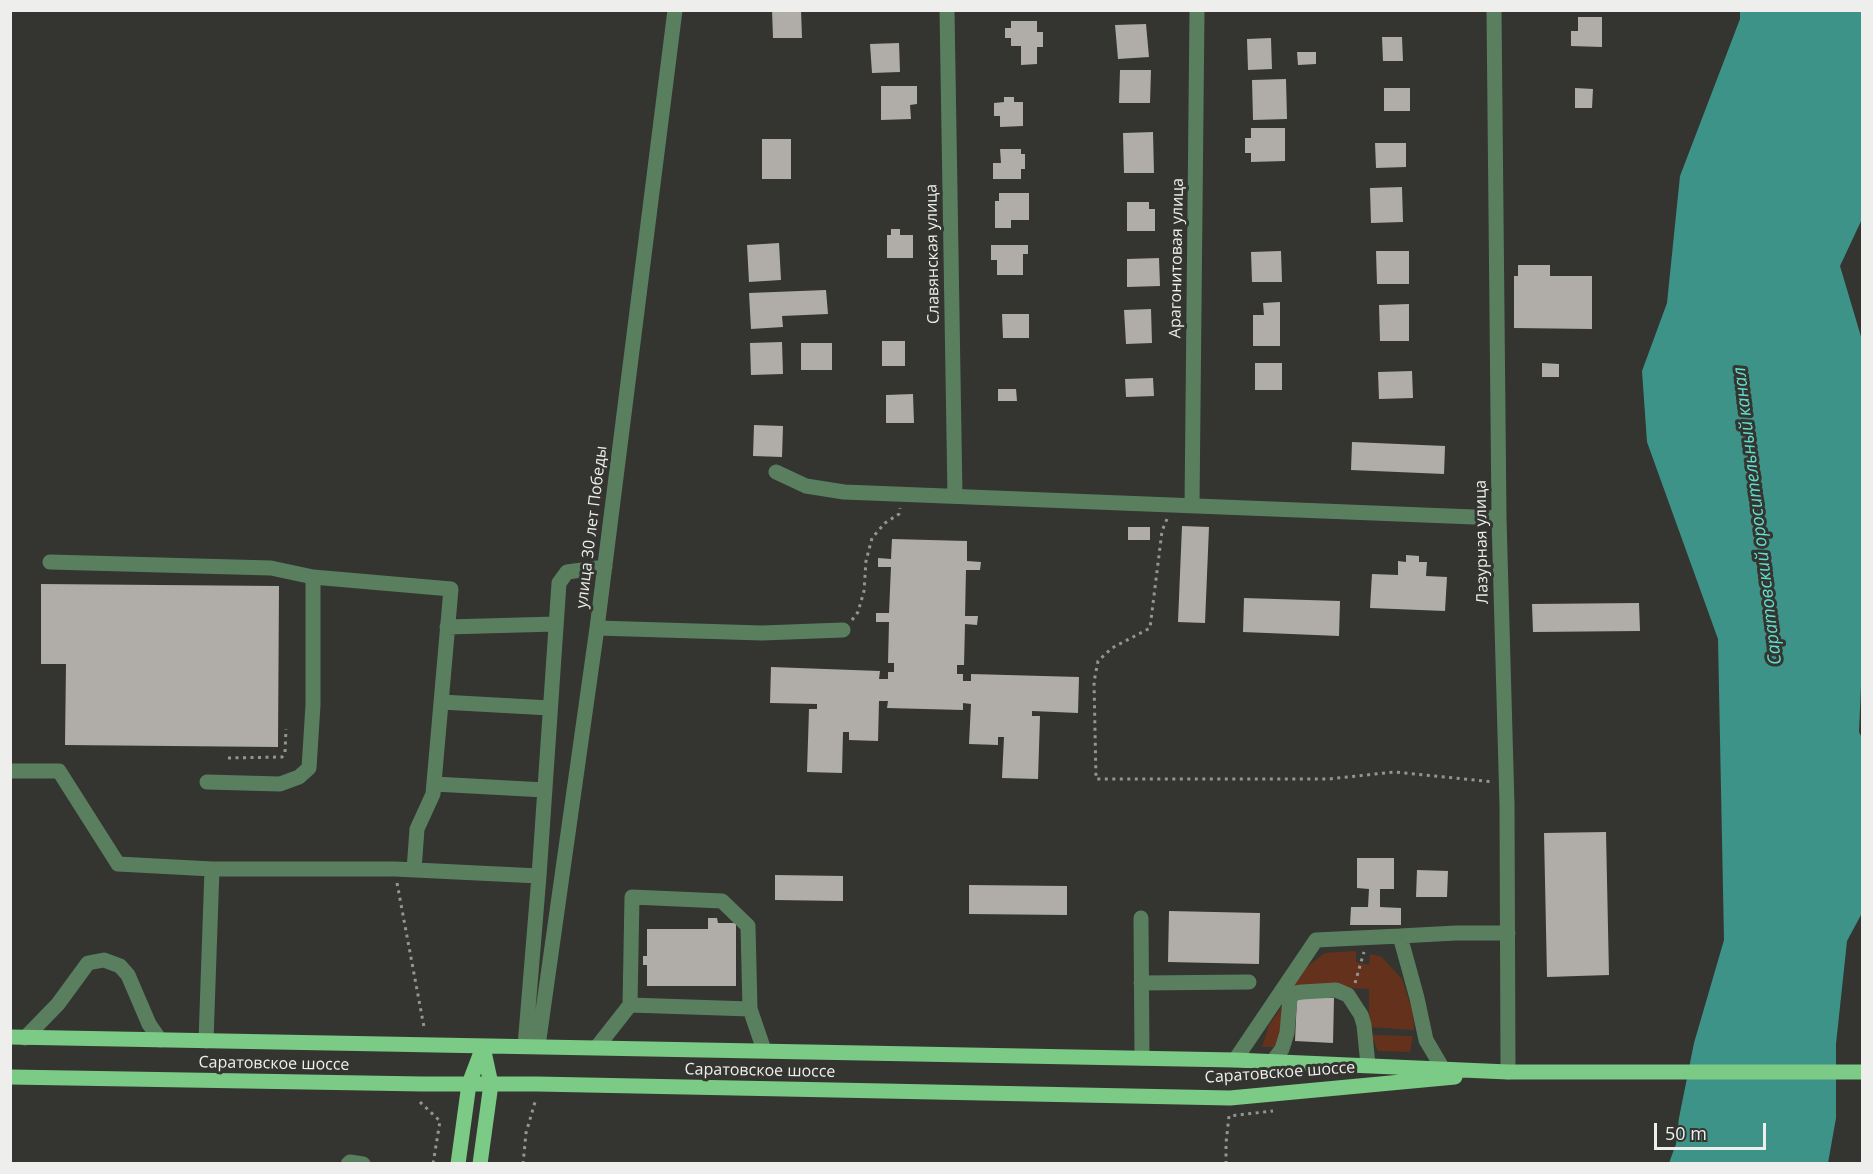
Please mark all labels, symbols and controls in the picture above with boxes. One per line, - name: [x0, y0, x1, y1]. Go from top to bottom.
- street label: Арагонитовая улица: [1166, 178, 1188, 338]
- street label: Славянская улица: [922, 184, 944, 324]
- water label: Саратовский оросительный канал: [1729, 366, 1787, 666]
- street label: улица 30 лет Победы: [572, 444, 612, 610]
- street label: Лазурная улица: [1471, 480, 1493, 604]
- street label: Саратовское шоссе: [198, 1053, 350, 1075]
- street label: Саратовское шоссе: [1204, 1058, 1356, 1088]
- street label: Саратовское шоссе: [684, 1060, 836, 1082]
- scale bar: [1657, 1111, 1770, 1149]
- text: 50 m: [1665, 1121, 1707, 1145]

